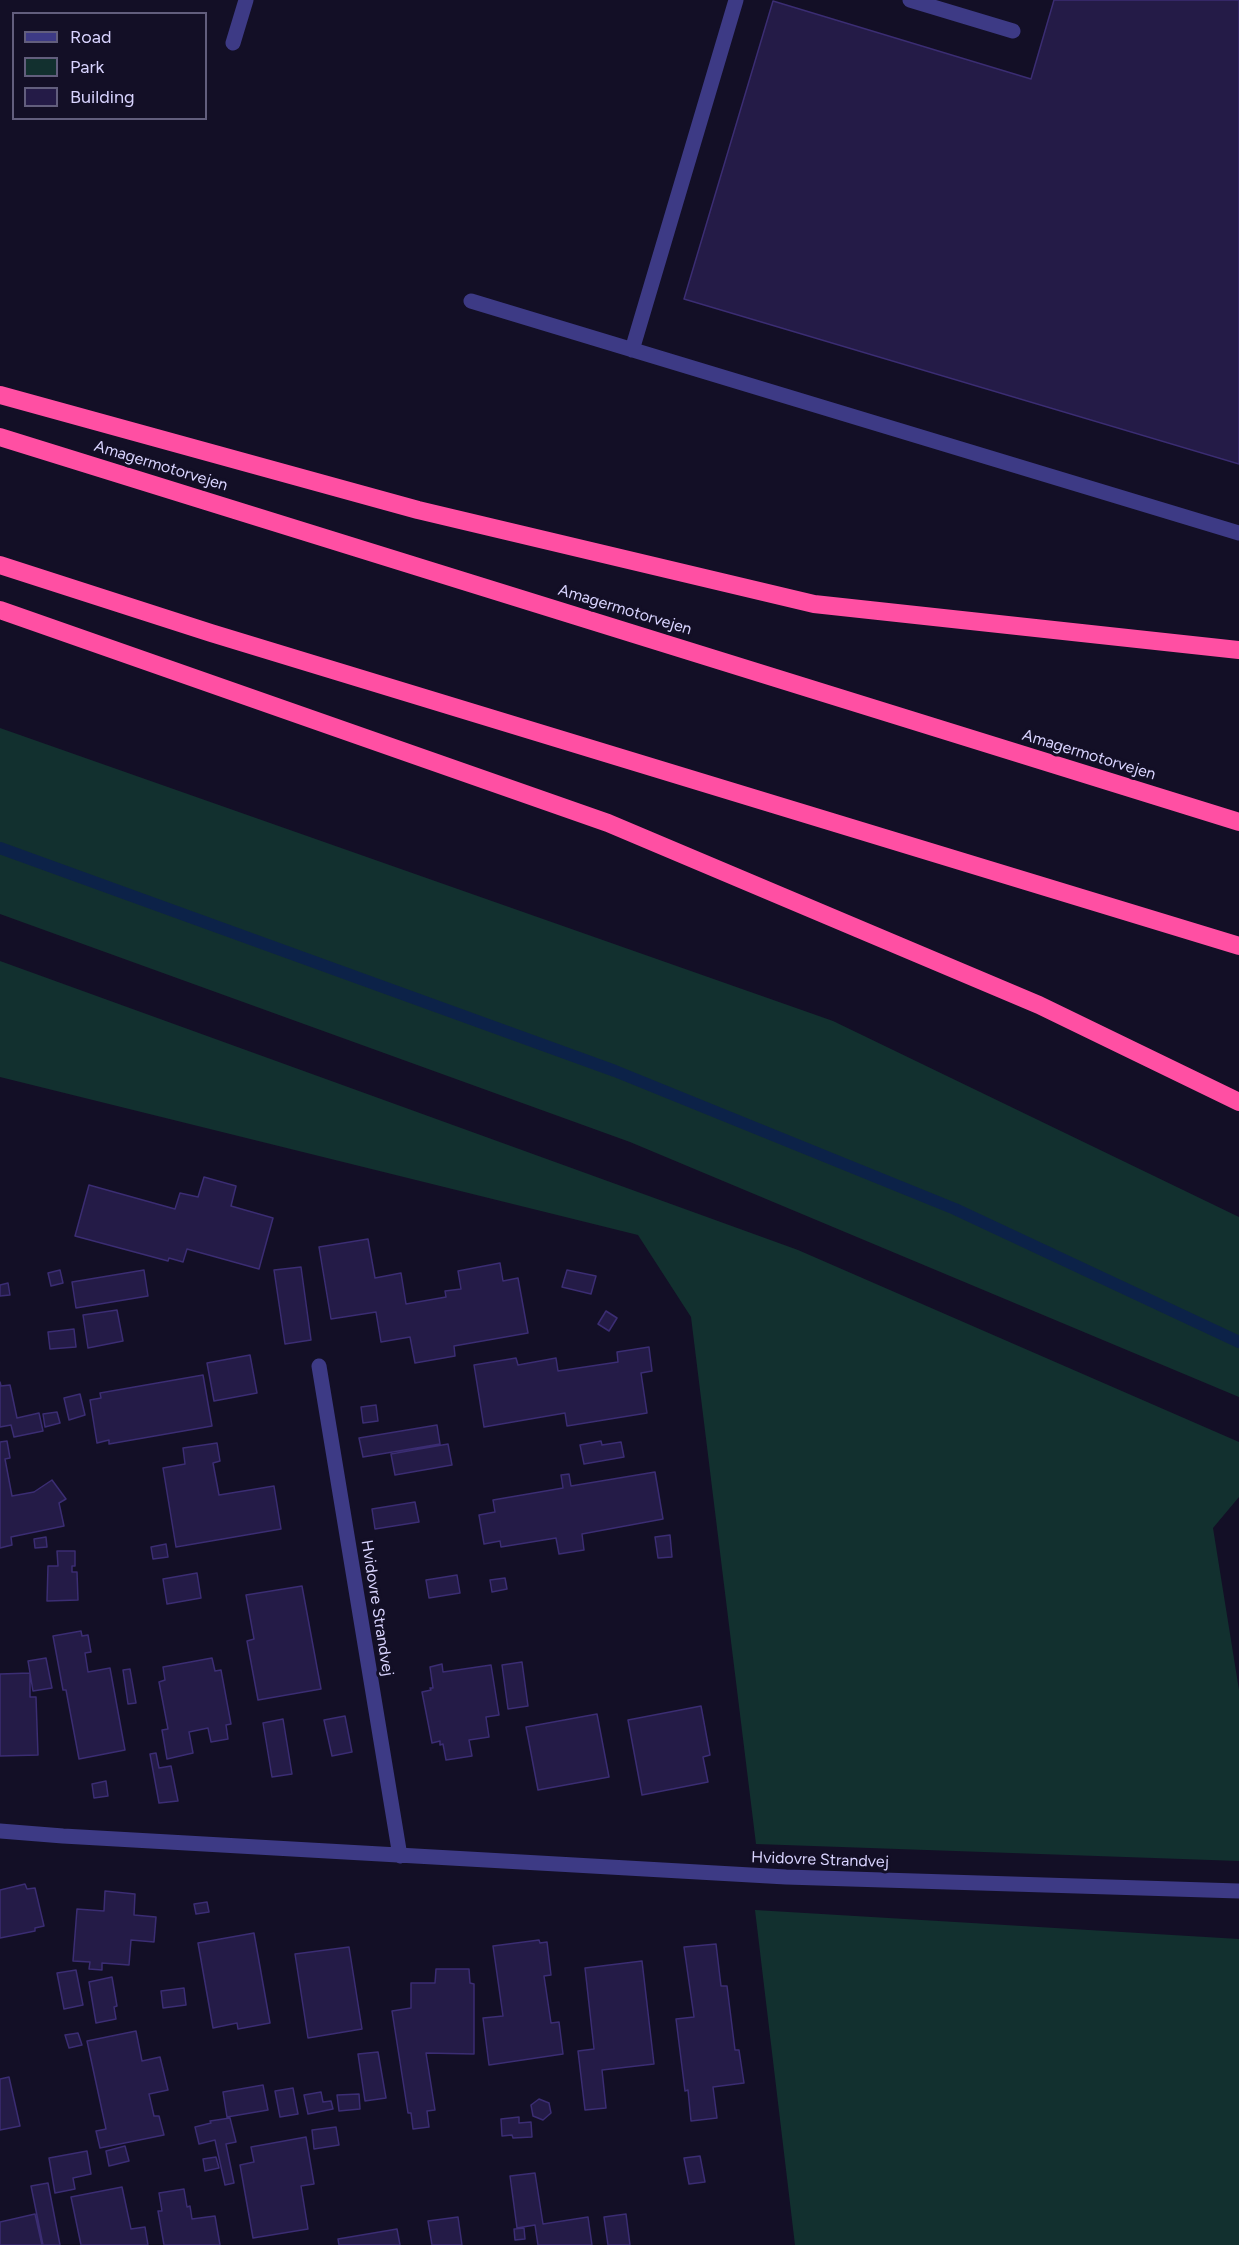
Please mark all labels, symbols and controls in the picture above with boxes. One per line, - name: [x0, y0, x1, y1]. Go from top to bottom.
- legend: [12, 12, 207, 120]
- text: Road: [70, 26, 111, 48]
- text: Park: [70, 56, 104, 78]
- text: Building: [70, 86, 135, 108]
- street label: Amagermotorvejen: [92, 437, 230, 495]
- street label: Amagermotorvejen: [556, 581, 694, 639]
- street label: Amagermotorvejen: [1020, 726, 1158, 784]
- street label: Hvidovre Strandvej: [357, 1538, 397, 1678]
- street label: Hvidovre Strandvej: [751, 1848, 889, 1872]

